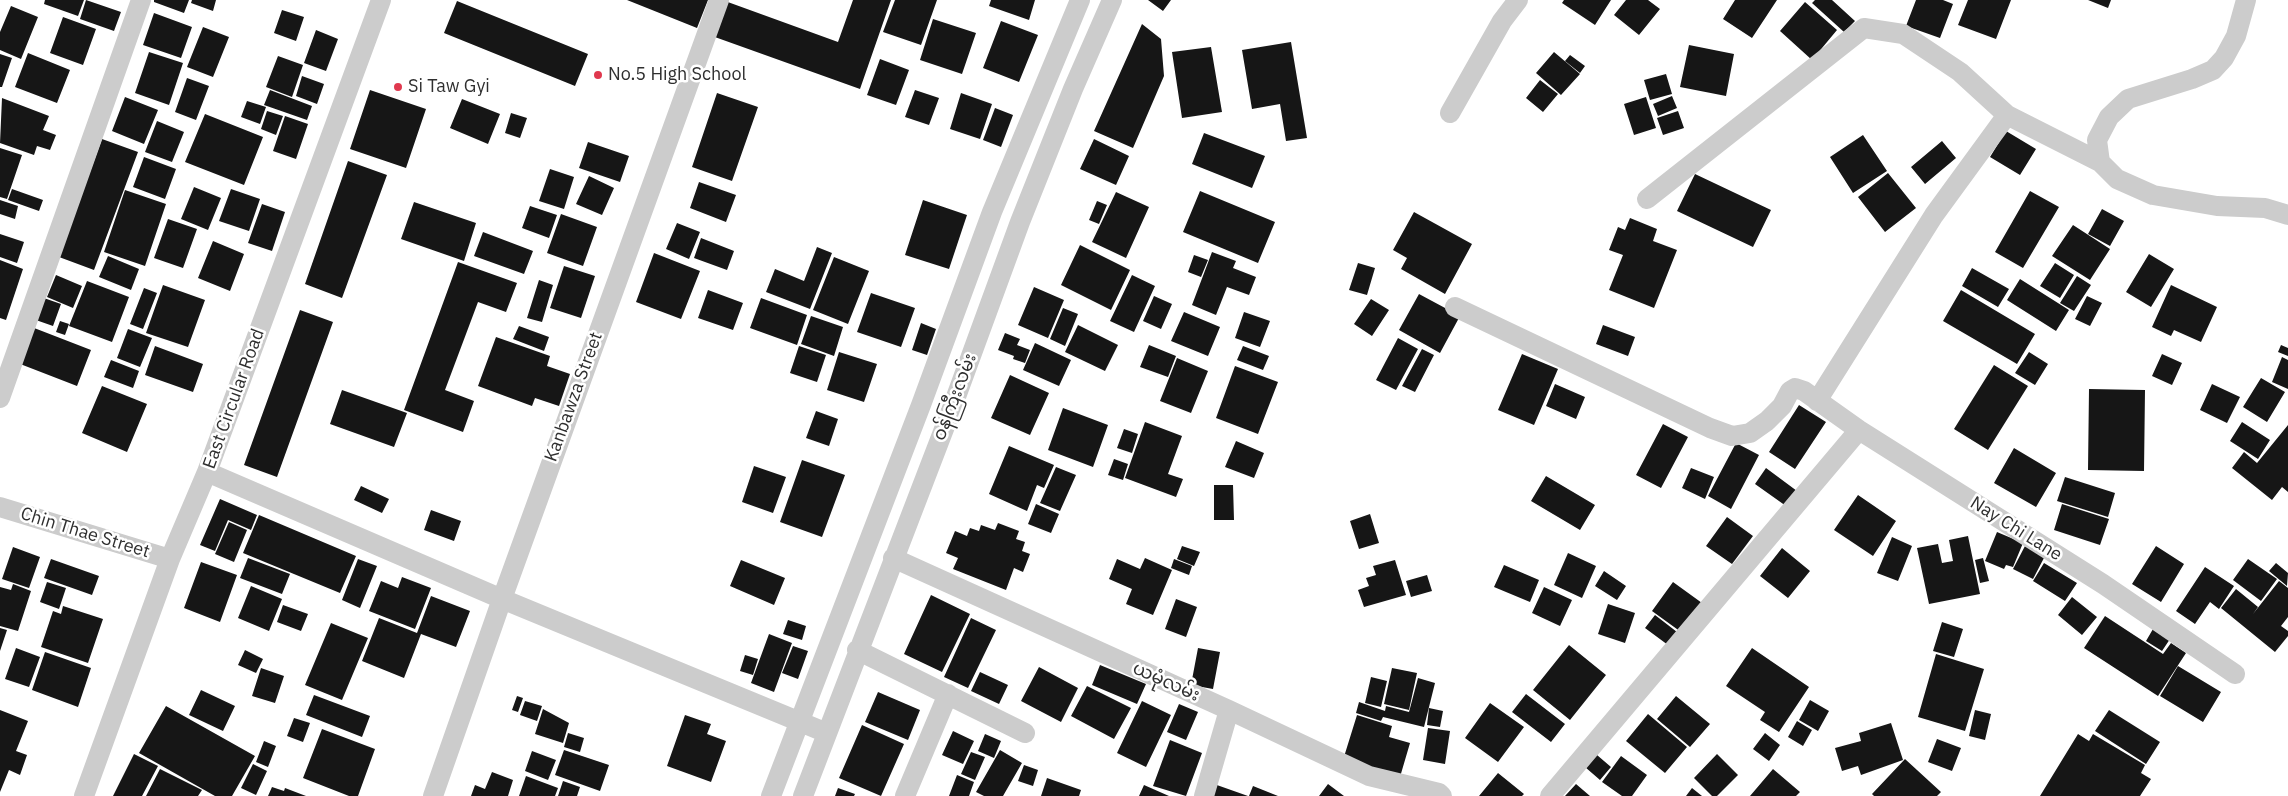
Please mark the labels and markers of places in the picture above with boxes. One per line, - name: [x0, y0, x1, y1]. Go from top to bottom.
- place label: No.5 High School: [608, 64, 746, 86]
- marker: No.5 High School: [592, 69, 604, 81]
- place label: Si Taw Gyi: [408, 76, 490, 98]
- marker: Si Taw Gyi: [392, 81, 404, 93]

